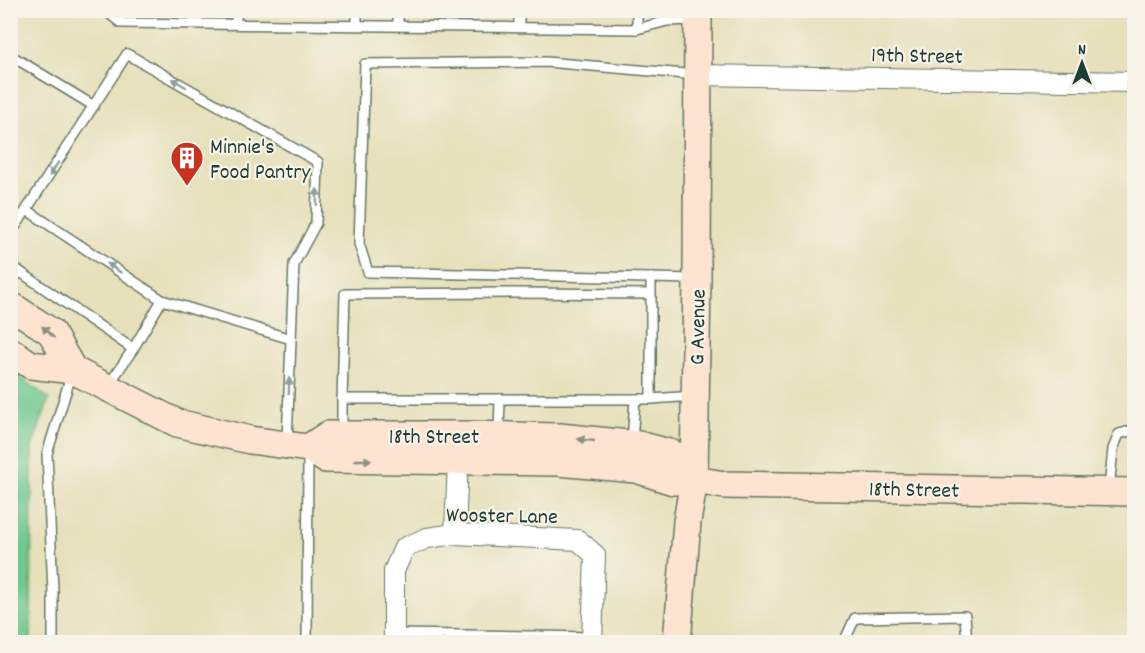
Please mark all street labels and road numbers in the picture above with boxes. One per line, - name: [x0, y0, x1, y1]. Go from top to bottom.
- street label: 19th Street: [871, 41, 963, 74]
- street label: G Avenue: [683, 289, 716, 365]
- street label: 18th Street: [389, 423, 479, 454]
- street label: 18th Street: [869, 475, 959, 508]
- street label: Wooster Lane: [446, 501, 558, 534]

